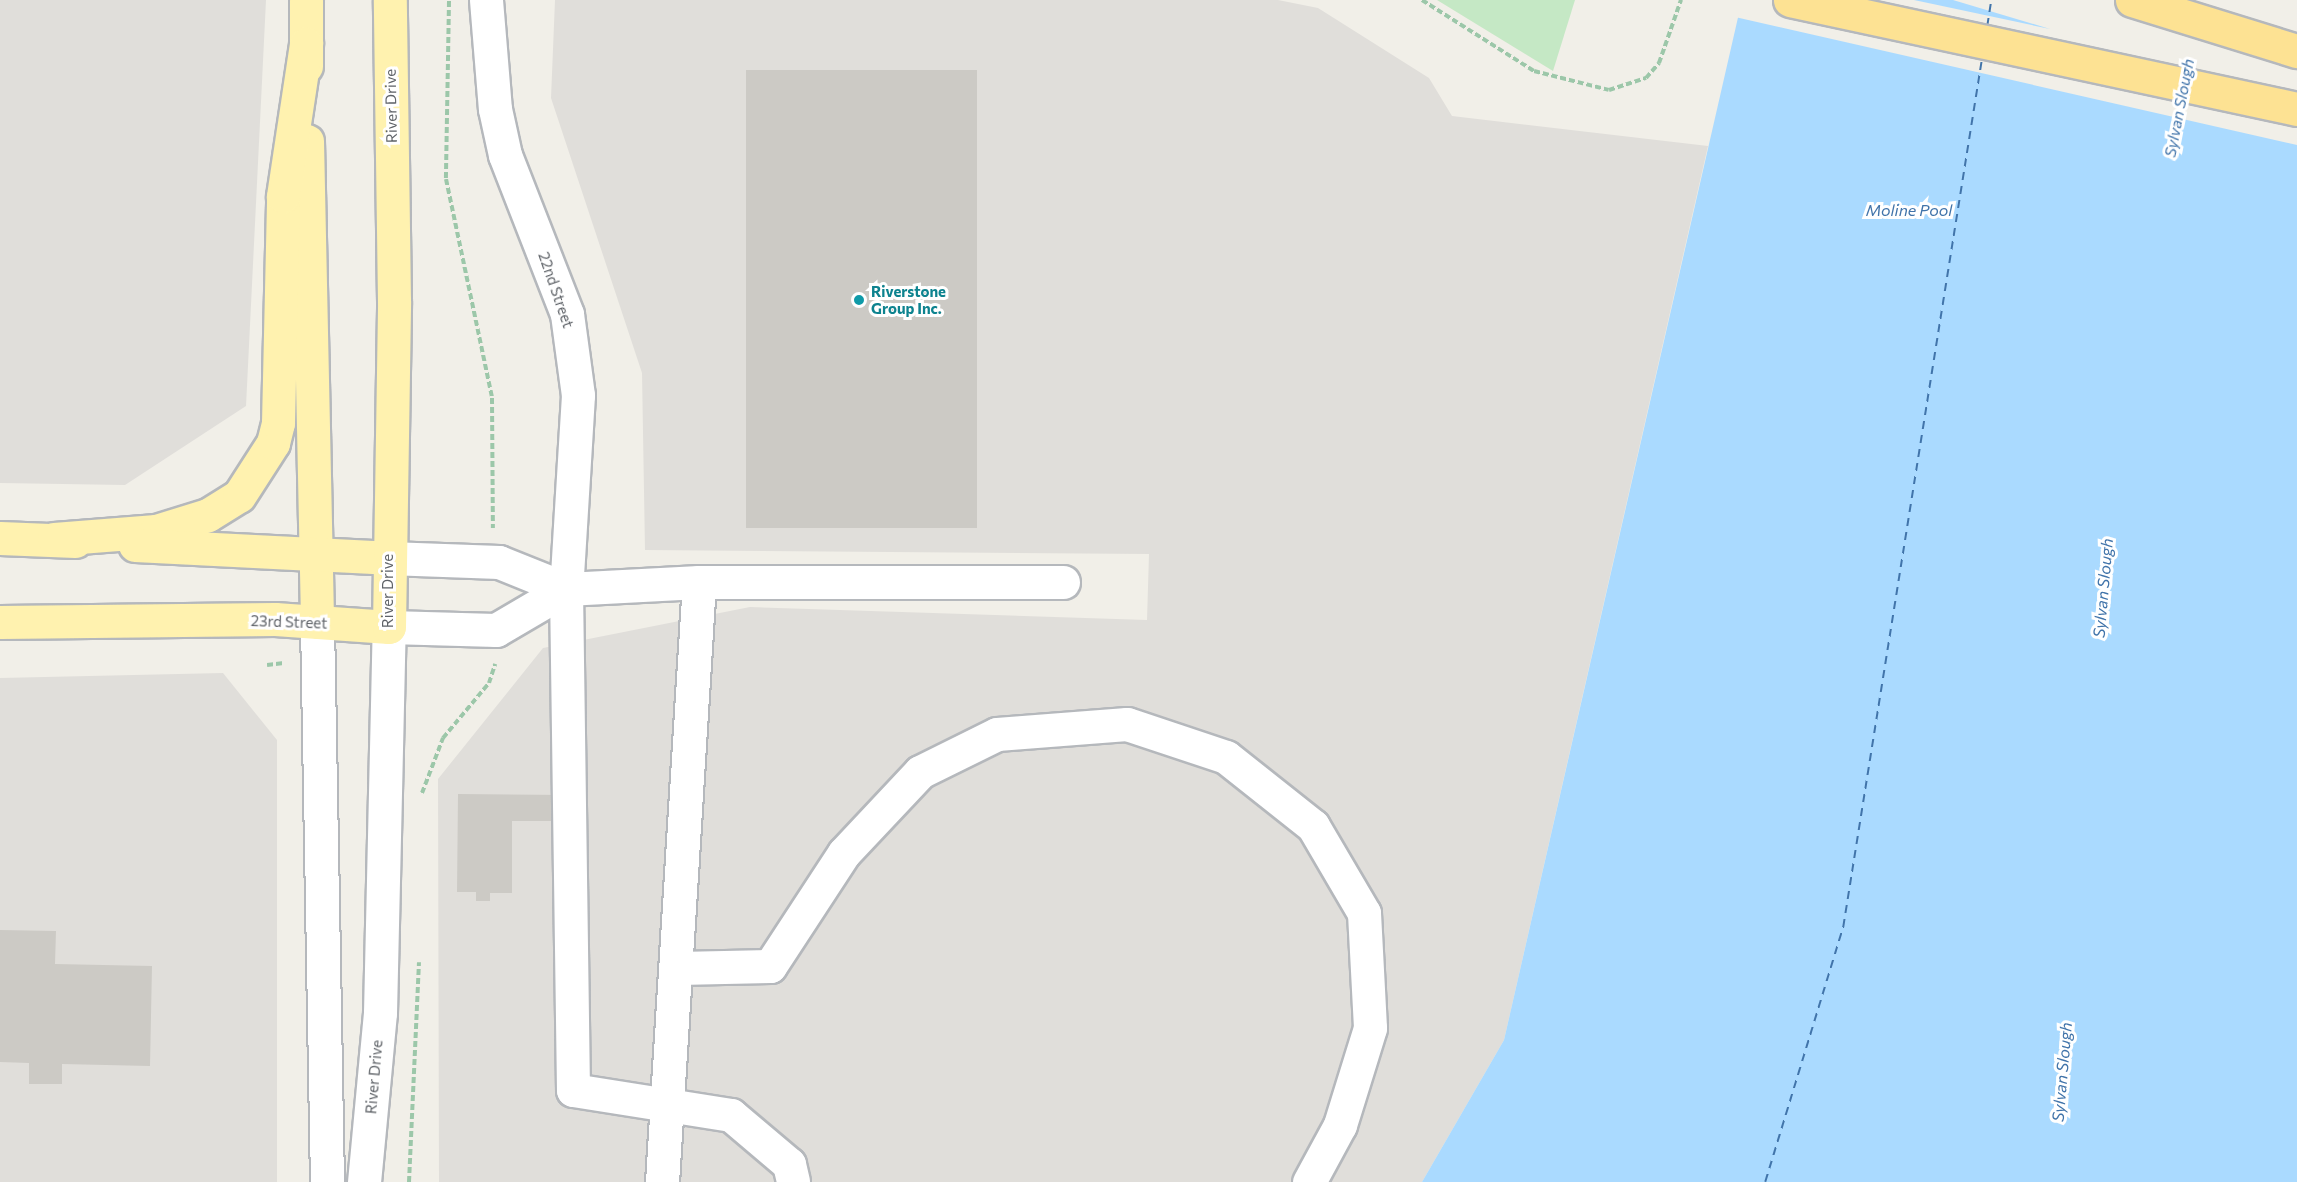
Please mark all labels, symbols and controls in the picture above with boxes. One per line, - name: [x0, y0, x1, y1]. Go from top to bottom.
- water label: Sylvan Slough: [2160, 57, 2198, 159]
- street label: River Drive: [381, 69, 401, 143]
- water label: Moline Pool: [1866, 200, 1952, 220]
- street label: 22nd Street: [535, 250, 577, 330]
- place label: Riverstone Group Inc.: [871, 282, 946, 317]
- marker: Riverstone Group Inc.: [852, 293, 866, 307]
- water label: Sylvan Slough: [2089, 537, 2117, 639]
- street label: River Drive: [379, 554, 397, 628]
- street label: 23rd Street: [250, 612, 328, 632]
- water label: Sylvan Slough: [2048, 1021, 2076, 1123]
- street label: River Drive: [362, 1039, 386, 1115]

